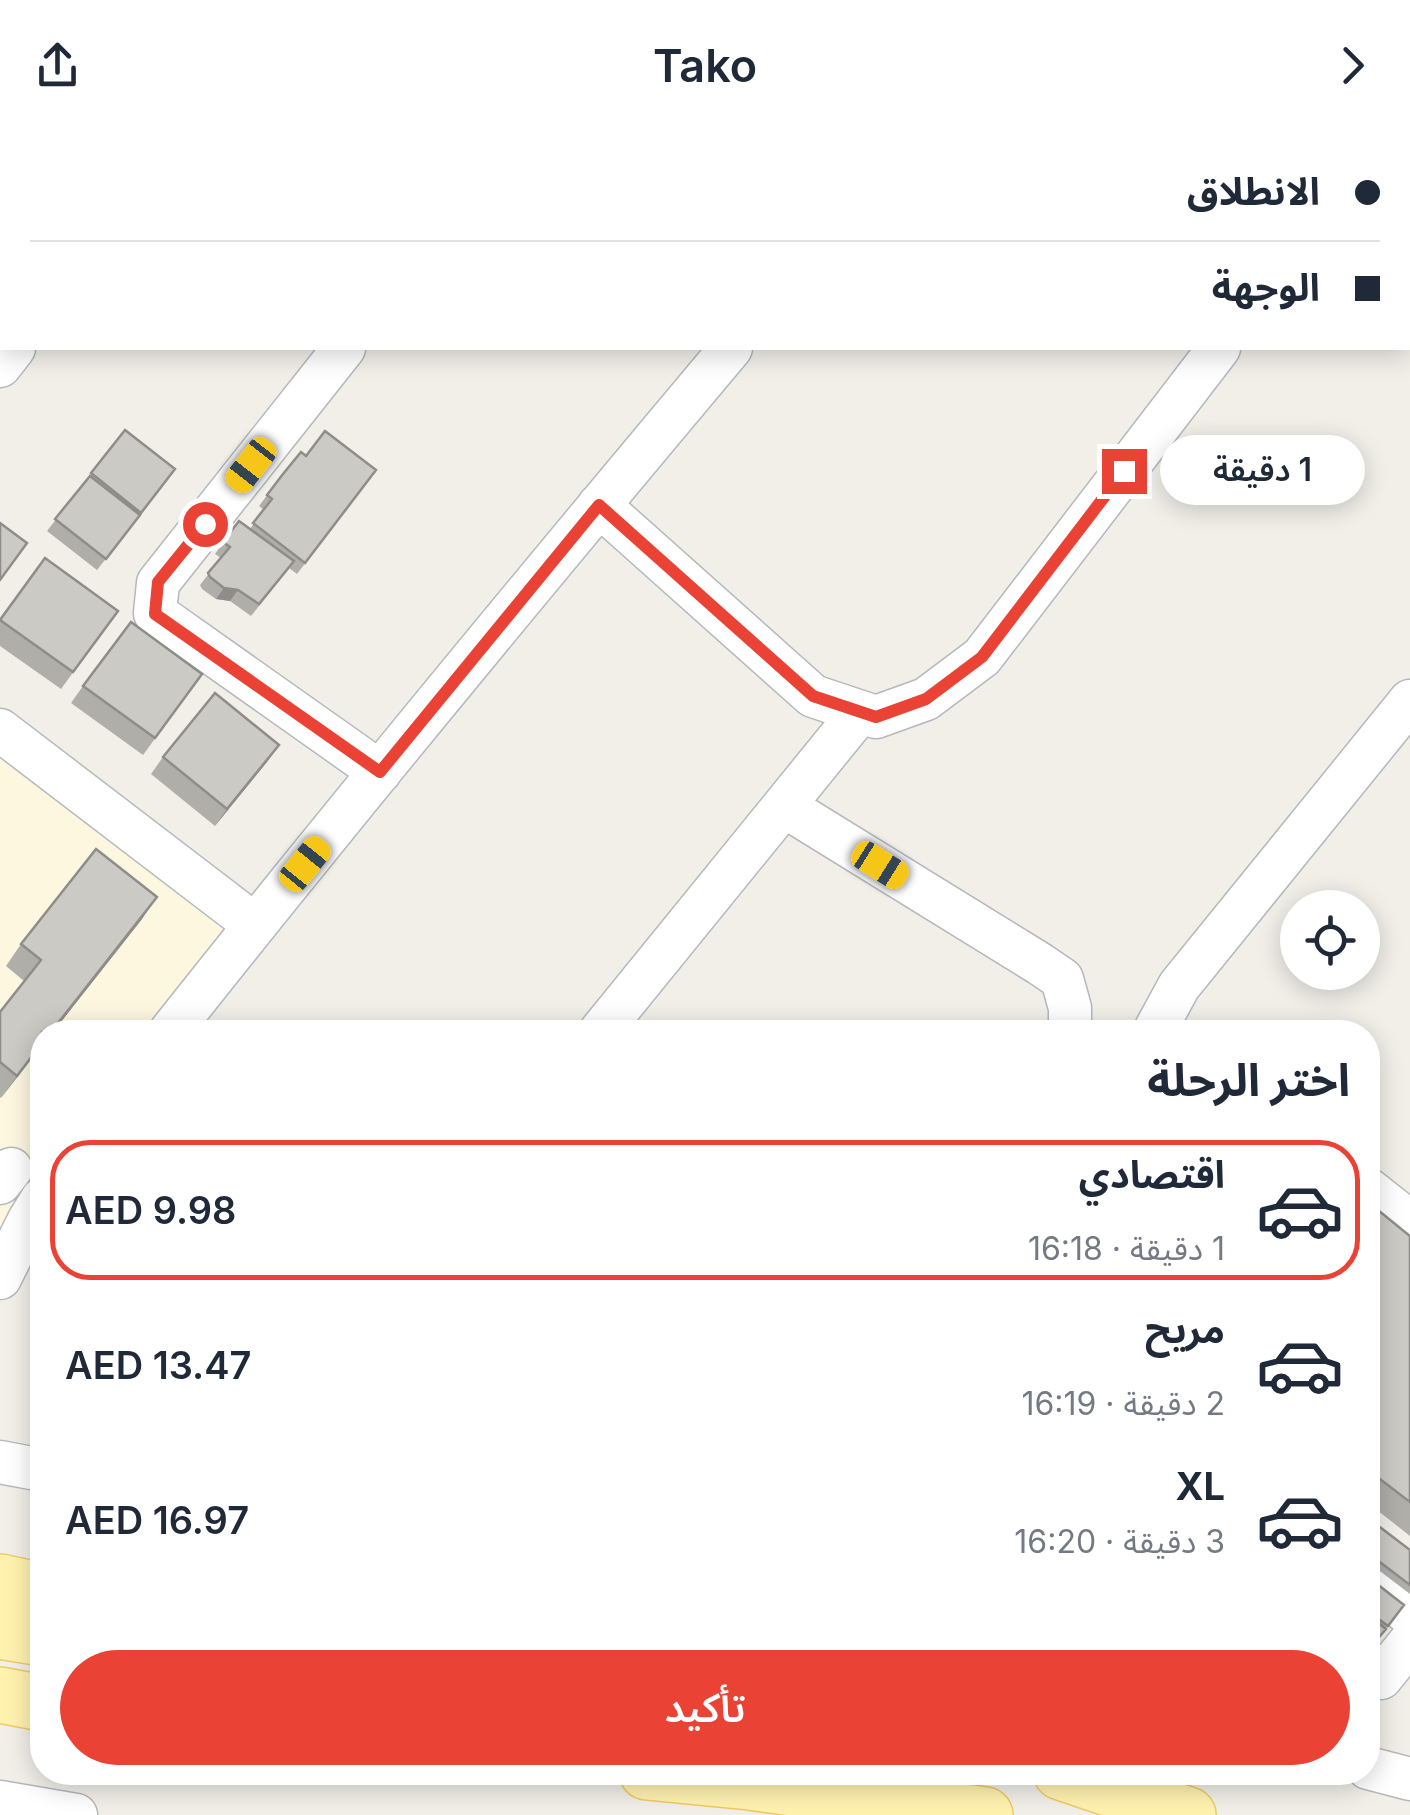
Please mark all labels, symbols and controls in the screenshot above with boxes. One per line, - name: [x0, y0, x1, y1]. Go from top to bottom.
- icon: share: [30, 38, 85, 93]
- text: Tako: [653, 38, 757, 93]
- icon: forward: [1325, 38, 1380, 93]
- text: الانطلاق: [1187, 168, 1320, 214]
- text: الوجهة: [1212, 264, 1320, 310]
- car: [221, 432, 281, 498]
- callout: 1 دقيقة: [1159, 436, 1364, 506]
- route end: [1102, 449, 1147, 494]
- text: 1 دقيقة: [1213, 450, 1312, 489]
- route start: [183, 502, 228, 547]
- car: [274, 831, 336, 897]
- car: [847, 836, 913, 894]
- map controls: [1280, 890, 1380, 990]
- button: locate: [1280, 890, 1380, 990]
- text: اختر الرحلة: [1147, 1052, 1350, 1107]
- text: اقتصادي: [1079, 1151, 1225, 1197]
- icon: car: [1255, 1165, 1345, 1255]
- text: AED 9.98: [65, 1187, 236, 1233]
- text: 1 دقيقة · 16:18: [1028, 1229, 1225, 1268]
- text: مريح: [1145, 1306, 1225, 1352]
- icon: car: [1255, 1320, 1345, 1410]
- text: AED 13.47: [65, 1342, 251, 1388]
- text: 2 دقيقة · 16:19: [1021, 1384, 1225, 1423]
- text: XL: [1175, 1463, 1225, 1509]
- icon: car: [1255, 1475, 1345, 1565]
- text: AED 16.97: [65, 1497, 249, 1543]
- text: 3 دقيقة · 16:20: [1014, 1522, 1225, 1561]
- button: تأكيد: [60, 1650, 1350, 1765]

